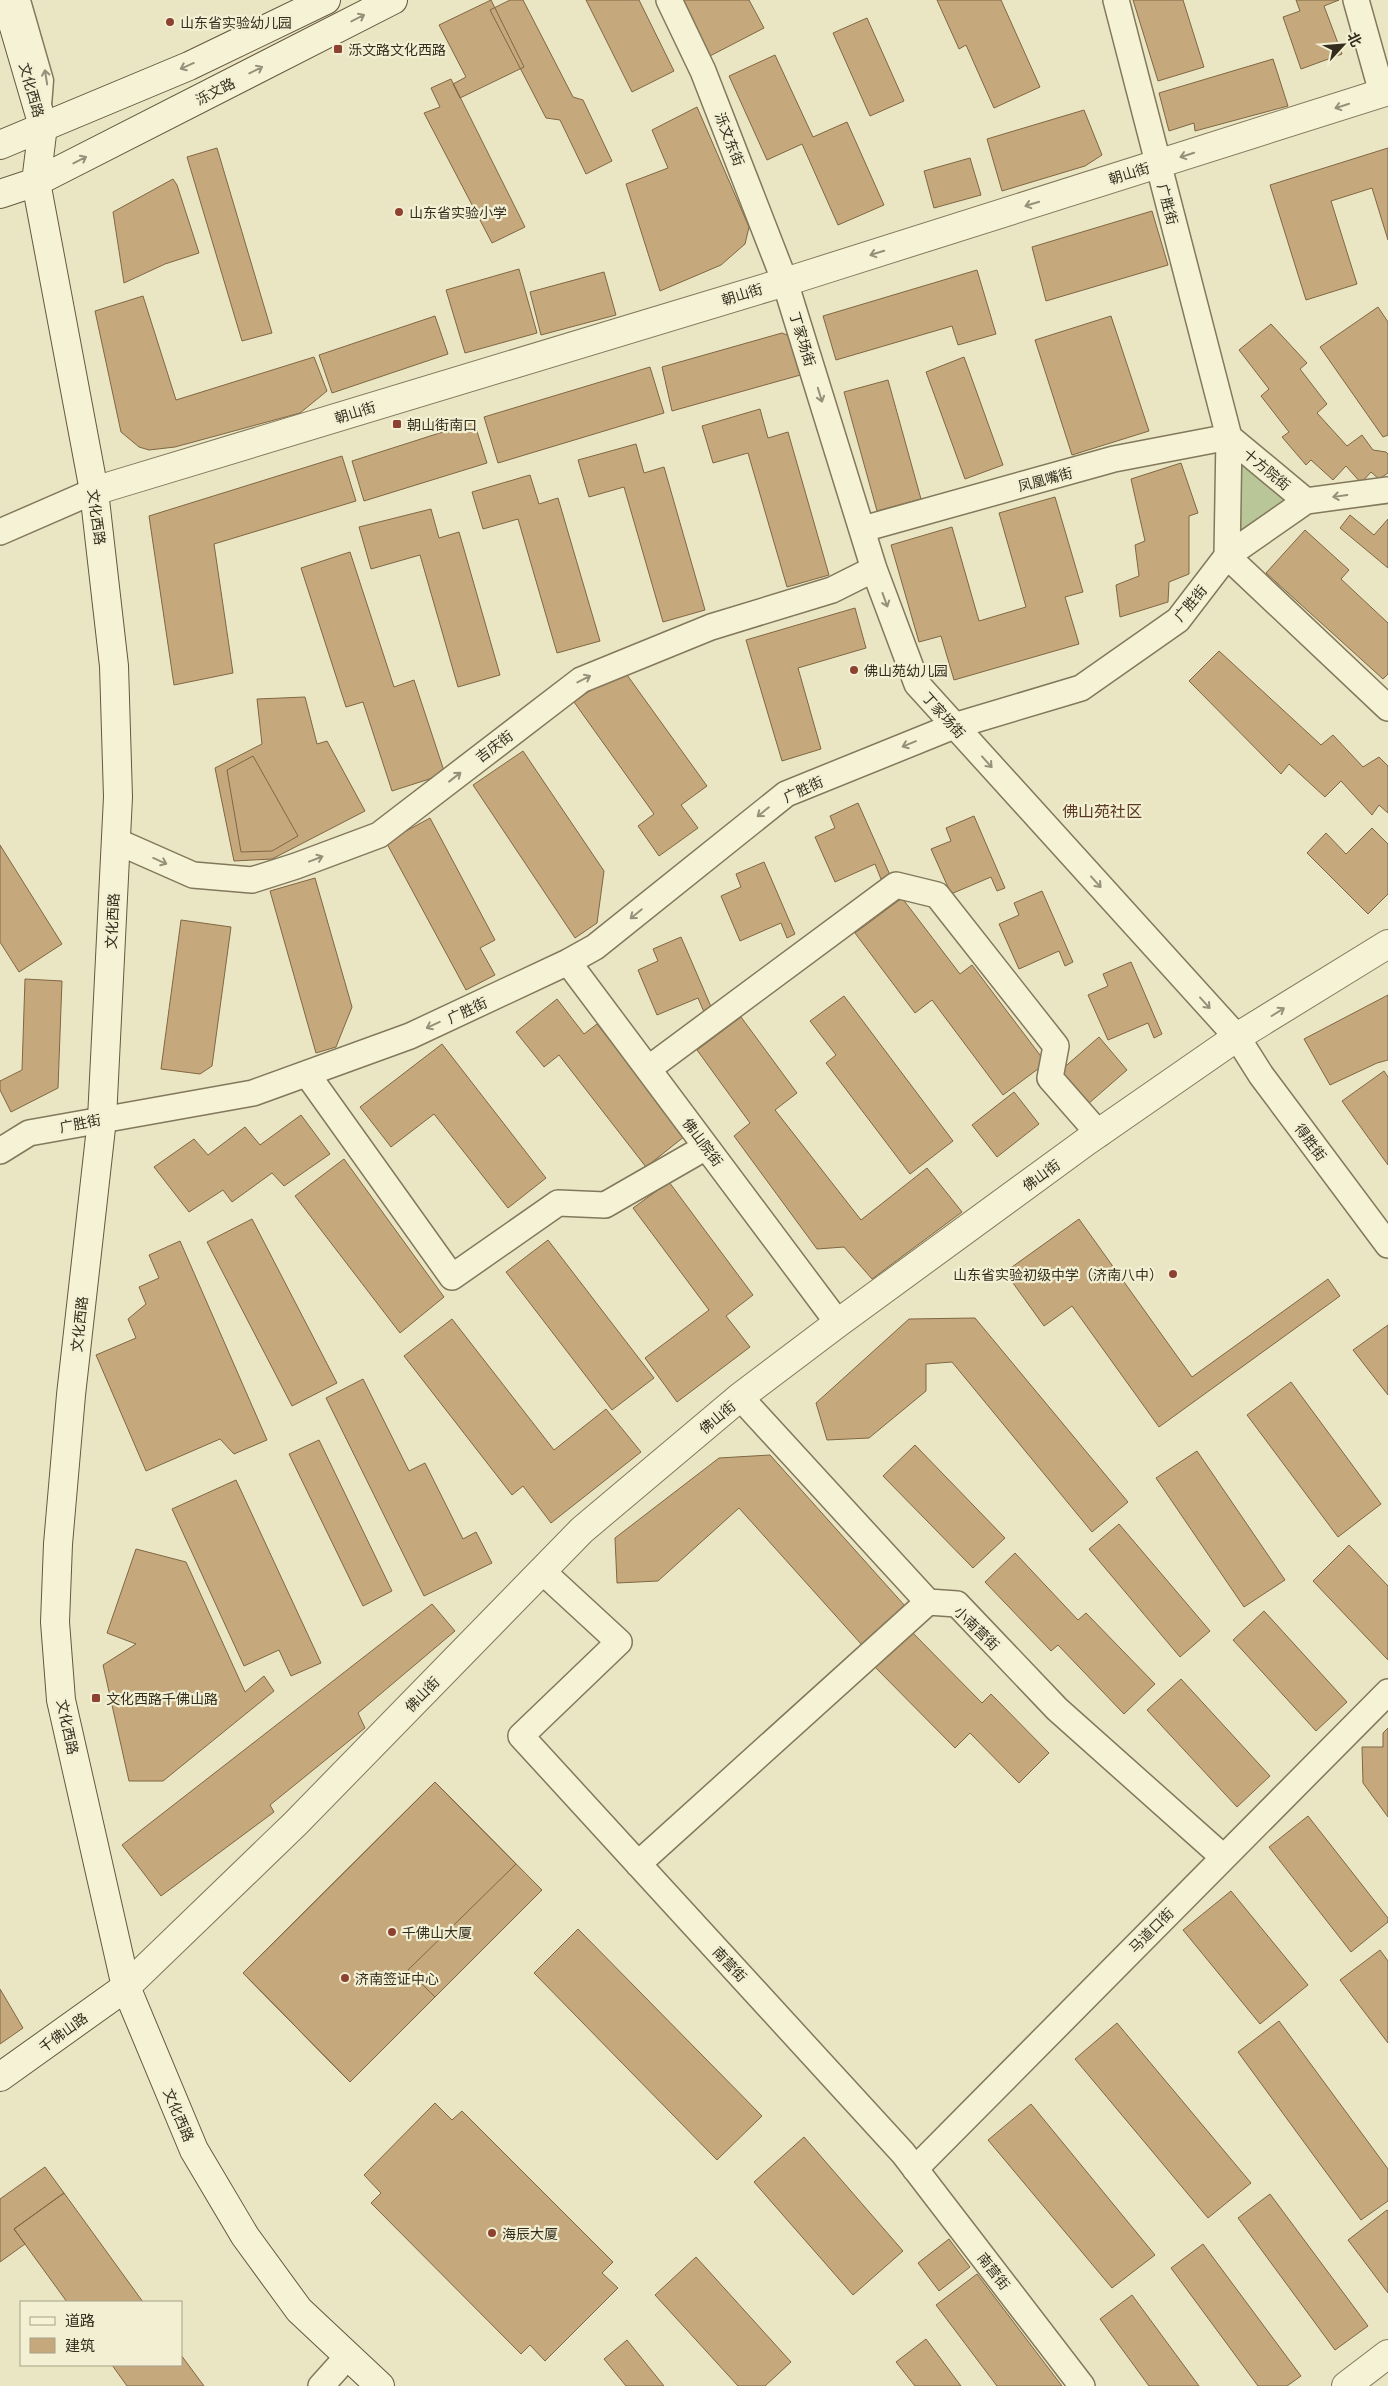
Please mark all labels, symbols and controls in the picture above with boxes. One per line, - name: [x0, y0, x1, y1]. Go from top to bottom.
- place label: 山东省实验幼儿园: [180, 13, 292, 32]
- one-way arrow: [350, 13, 365, 22]
- marker: 山东省实验幼儿园: [164, 16, 176, 28]
- north arrow: [1318, 20, 1368, 70]
- text: 北: [1344, 29, 1367, 50]
- place label: 泺文路文化西路: [348, 40, 446, 59]
- marker: 泺文路文化西路: [332, 43, 344, 55]
- street label: 文化西路: [15, 60, 49, 120]
- one-way arrow: [180, 62, 195, 72]
- one-way arrow: [248, 65, 263, 74]
- one-way arrow: [40, 70, 50, 86]
- street label: 泺文路: [192, 73, 238, 109]
- one-way arrow: [1334, 101, 1350, 111]
- street label: 泺文东街: [711, 109, 749, 169]
- one-way arrow: [1179, 151, 1195, 160]
- one-way arrow: [72, 155, 87, 164]
- street label: 朝山街: [1106, 158, 1152, 188]
- street label: 广胜街: [1153, 181, 1183, 227]
- one-way arrow: [1024, 200, 1040, 209]
- place label: 山东省实验小学: [409, 203, 507, 222]
- marker: 山东省实验小学: [393, 206, 405, 218]
- one-way arrow: [869, 248, 885, 258]
- street label: 朝山街: [719, 279, 765, 309]
- street label: 丁家场街: [786, 309, 820, 369]
- one-way arrow: [816, 386, 826, 402]
- street label: 朝山街: [332, 397, 378, 427]
- place label: 朝山街南口: [407, 415, 477, 434]
- marker: 朝山街南口: [391, 418, 403, 430]
- street label: 十方院街: [1239, 444, 1295, 494]
- street label: 凤凰嘴街: [1015, 463, 1075, 495]
- street label: 文化西路: [84, 488, 110, 546]
- one-way arrow: [1332, 491, 1348, 501]
- street label: 广胜街: [1169, 581, 1211, 625]
- one-way arrow: [881, 592, 890, 607]
- place label: 佛山苑幼儿园: [864, 661, 948, 680]
- marker: 佛山苑幼儿园: [848, 664, 860, 676]
- one-way arrow: [577, 674, 592, 684]
- street label: 丁家场街: [918, 688, 970, 742]
- street label: 吉庆街: [472, 726, 516, 766]
- one-way arrow: [902, 740, 917, 749]
- one-way arrow: [981, 756, 993, 768]
- one-way arrow: [448, 771, 461, 782]
- street label: 广胜街: [780, 772, 826, 806]
- district label: 佛山苑社区: [1062, 800, 1142, 822]
- one-way arrow: [757, 807, 770, 818]
- one-way arrow: [308, 854, 323, 863]
- one-way arrow: [152, 856, 167, 866]
- one-way arrow: [1090, 876, 1102, 889]
- street label: 文化西路: [101, 893, 123, 949]
- one-way arrow: [630, 908, 643, 919]
- street label: 广胜街: [444, 993, 490, 1027]
- one-way arrow: [1200, 996, 1211, 1009]
- one-way arrow: [1271, 1006, 1285, 1016]
- one-way arrow: [426, 1021, 441, 1031]
- street label: 广胜街: [58, 1110, 102, 1136]
- street label: 佛山院街: [679, 1114, 727, 1170]
- street label: 得胜街: [1291, 1120, 1331, 1164]
- street label: 佛山街: [1018, 1155, 1064, 1195]
- place label: 山东省实验初级中学（济南八中）: [953, 1265, 1163, 1284]
- marker: 山东省实验初级中学（济南八中）: [1167, 1268, 1179, 1280]
- street label: 文化西路: [67, 1295, 91, 1353]
- street label: 佛山街: [695, 1396, 739, 1438]
- street label: 小南营街: [950, 1602, 1004, 1654]
- street label: 佛山街: [401, 1672, 443, 1716]
- place label: 文化西路千佛山路: [106, 1689, 218, 1708]
- marker: 文化西路千佛山路: [90, 1692, 102, 1704]
- street label: 文化西路: [53, 1698, 83, 1756]
- street label: 马道口街: [1124, 1903, 1178, 1957]
- place label: 千佛山大厦: [402, 1923, 472, 1942]
- marker: 千佛山大厦: [386, 1926, 398, 1938]
- street label: 南营街: [709, 1942, 751, 1986]
- place label: 济南签证中心: [355, 1969, 439, 1988]
- marker: 济南签证中心: [339, 1972, 351, 1984]
- street label: 千佛山路: [35, 2008, 91, 2056]
- street label: 文化西路: [159, 2086, 199, 2144]
- place label: 海辰大厦: [502, 2224, 558, 2243]
- marker: 海辰大厦: [486, 2227, 498, 2239]
- street label: 南营街: [974, 2249, 1014, 2293]
- legend: [20, 2301, 182, 2366]
- text: 道路: [65, 2310, 95, 2330]
- text: 建筑: [65, 2335, 95, 2355]

